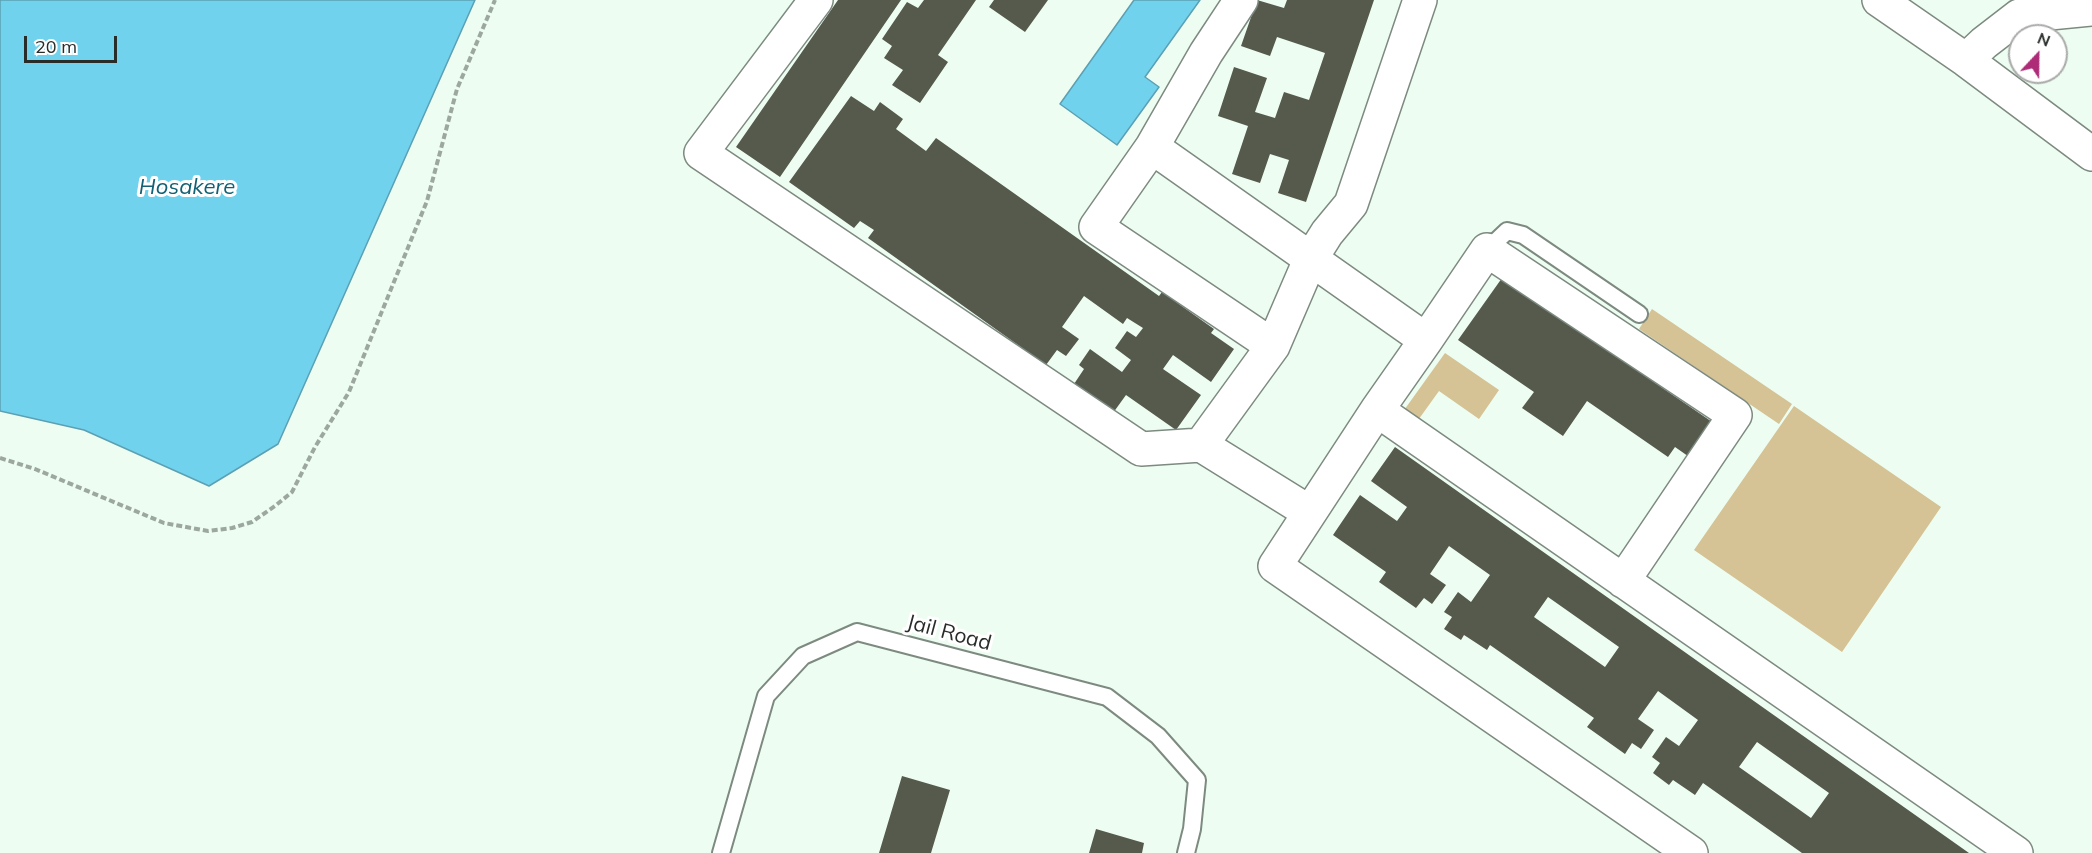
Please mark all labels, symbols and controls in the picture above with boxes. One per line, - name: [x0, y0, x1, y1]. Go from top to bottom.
- scale bar: [27, 24, 120, 62]
- north arrow: [2008, 24, 2068, 84]
- text: N: [2035, 28, 2053, 51]
- text: 20 m: [35, 35, 77, 58]
- water label: Hosakere: [139, 174, 235, 200]
- street label: Jail Road: [904, 610, 994, 656]

